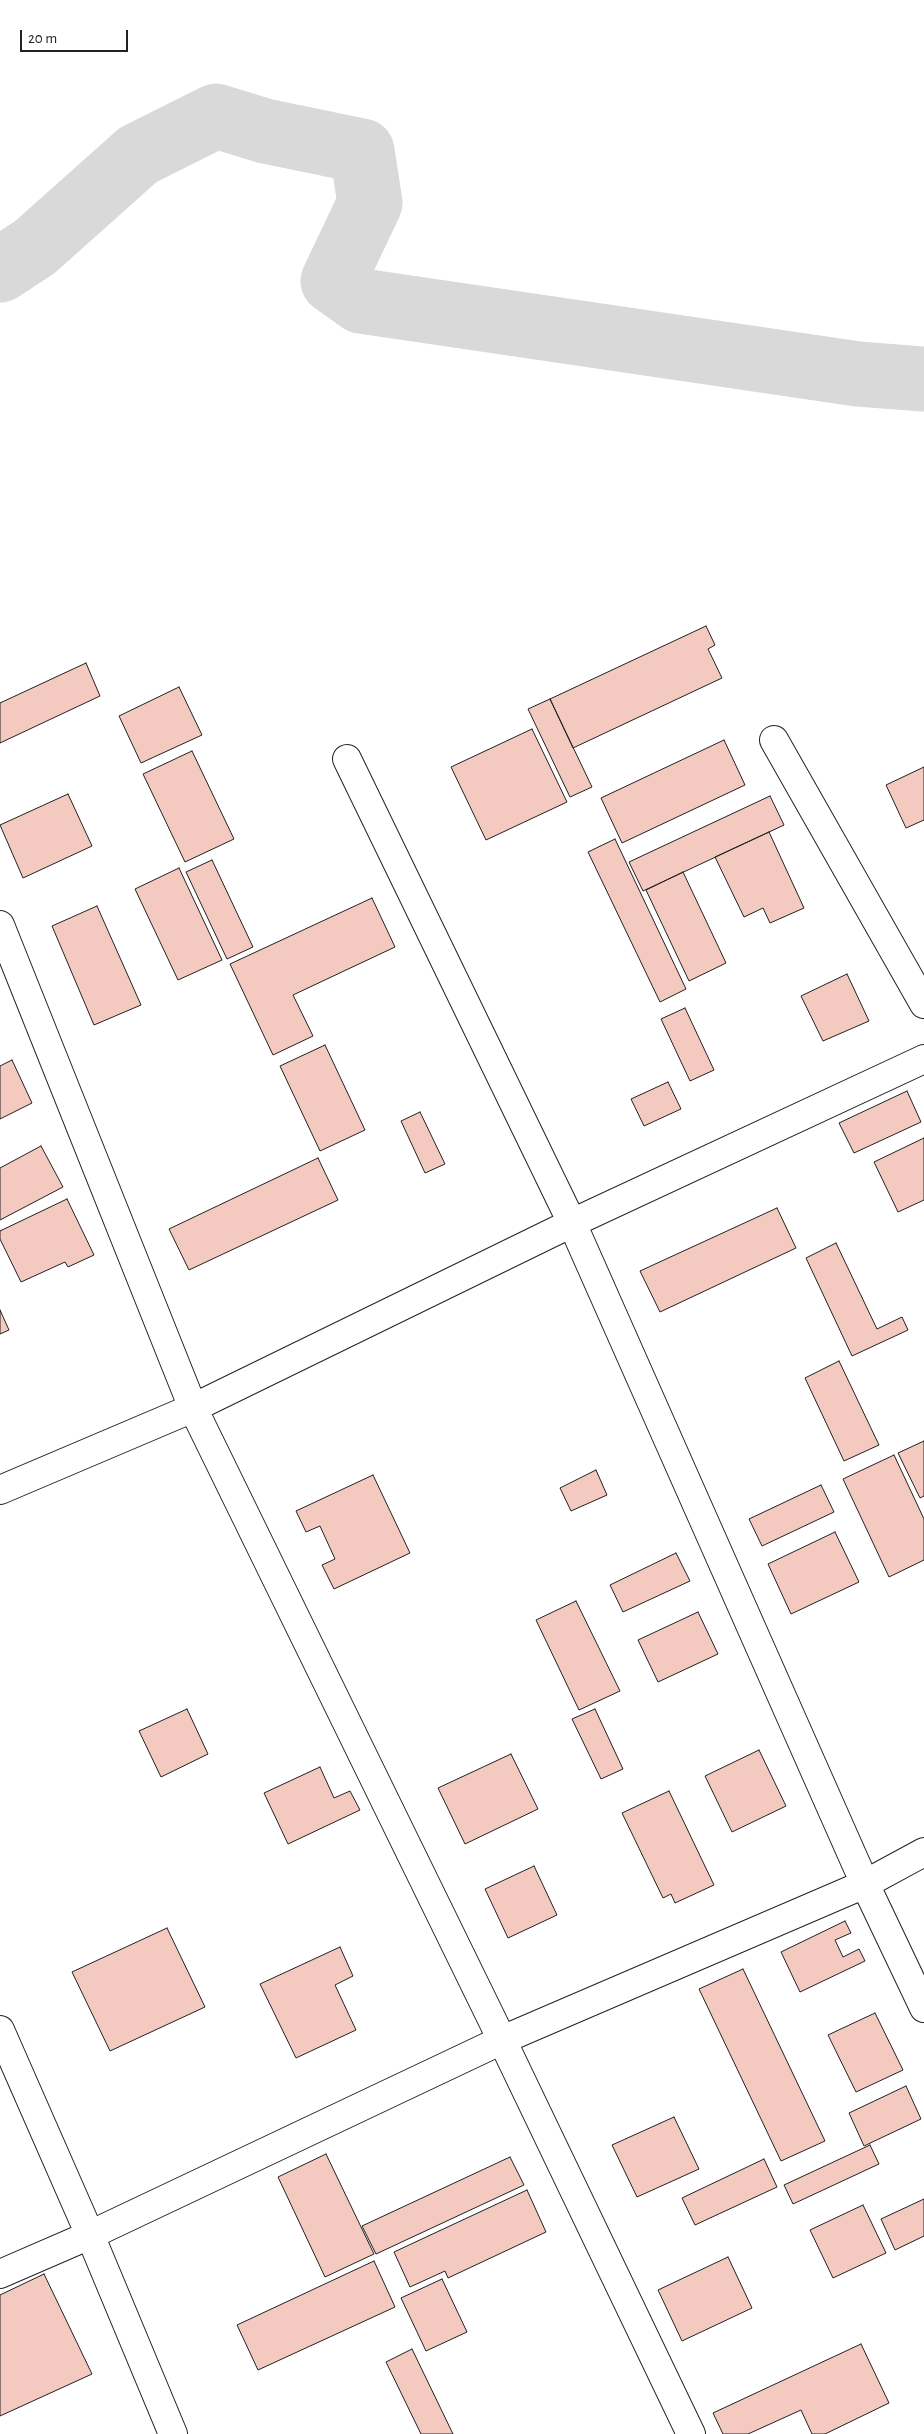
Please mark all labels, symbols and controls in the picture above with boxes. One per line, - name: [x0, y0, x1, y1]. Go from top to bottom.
- scale bar: [22, 20, 130, 52]
- text: 20 m: [28, 31, 57, 46]

